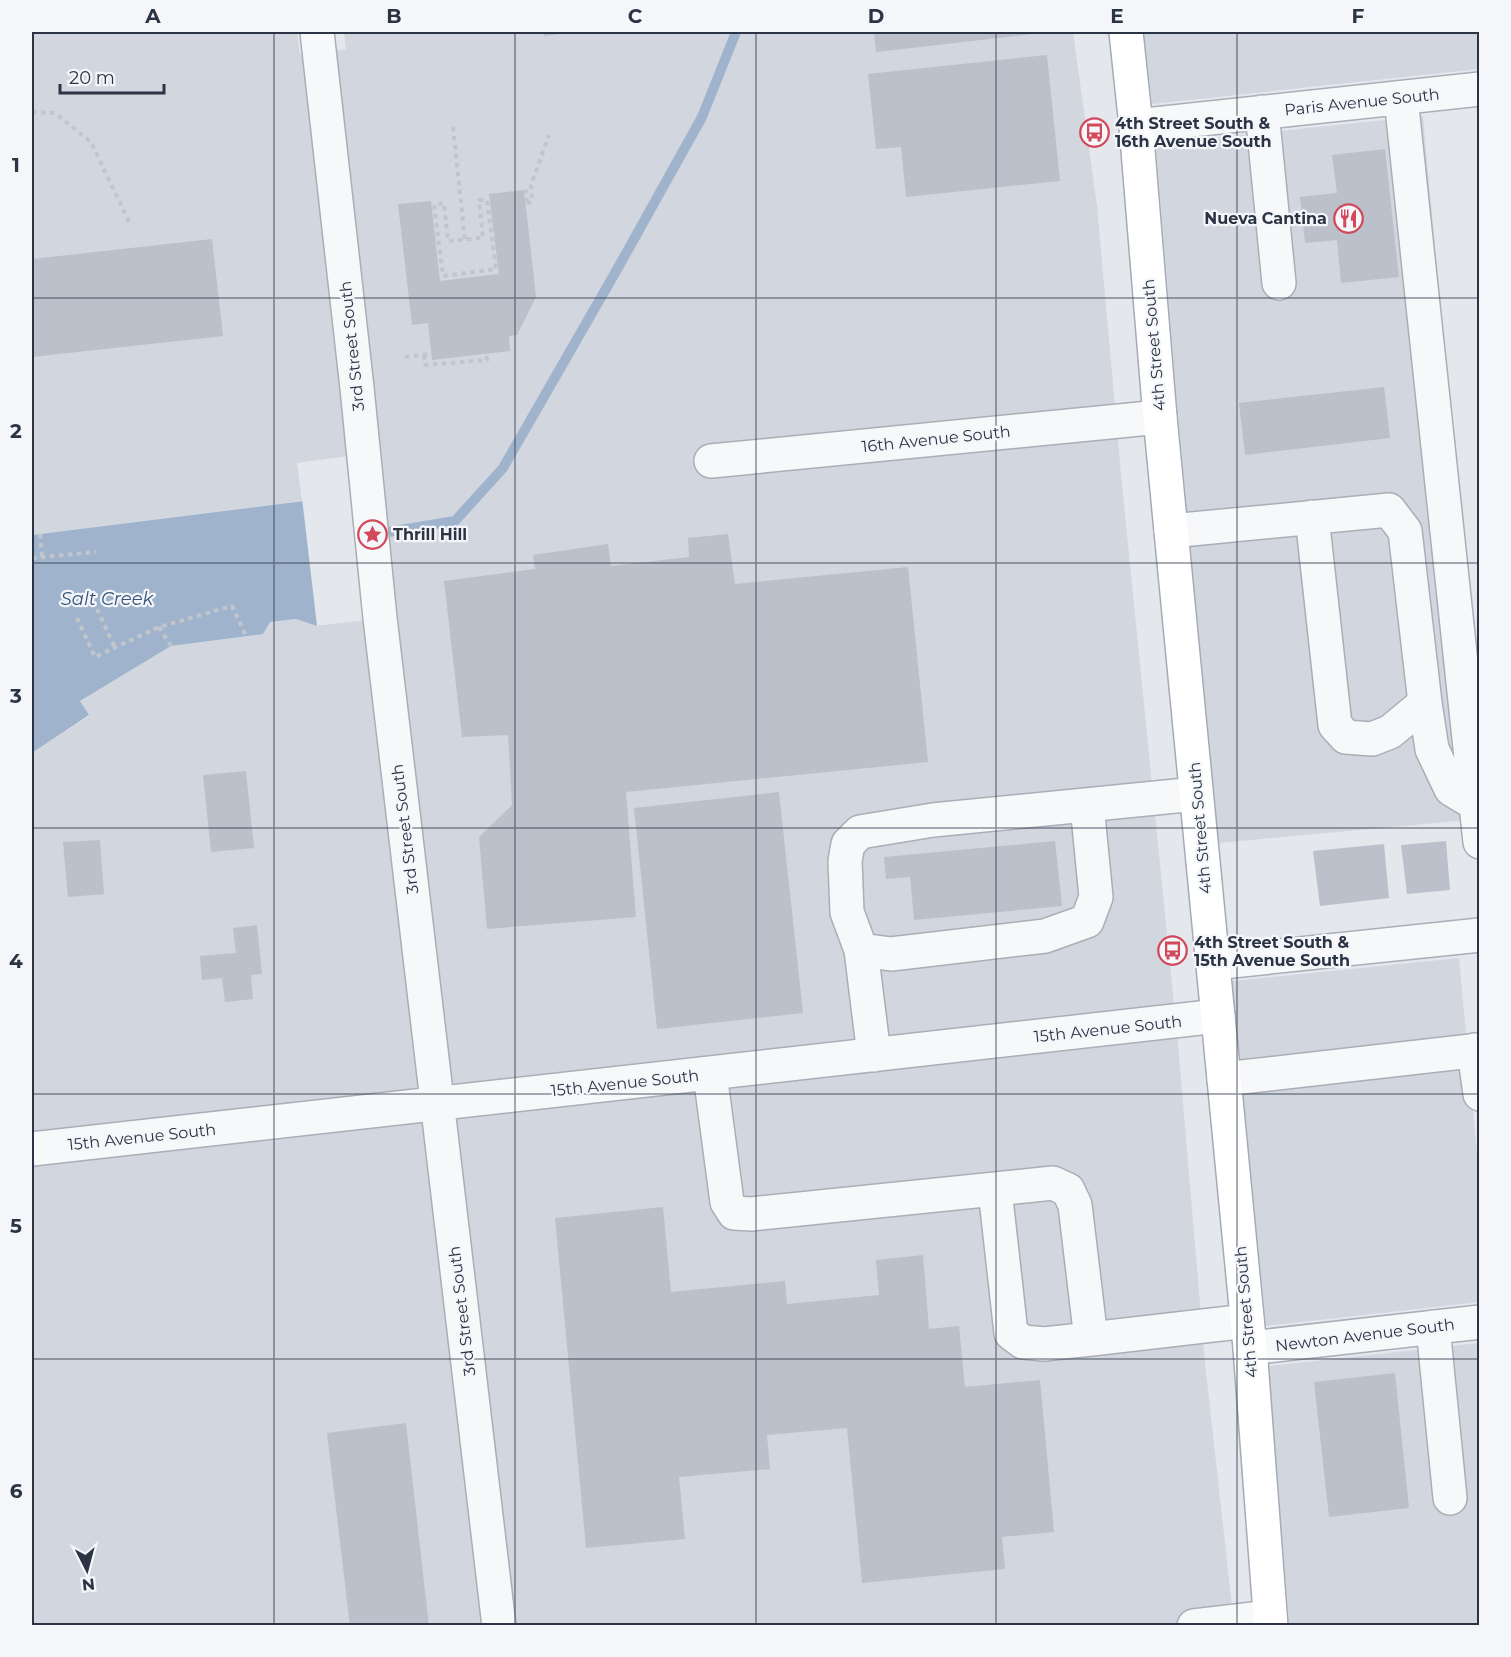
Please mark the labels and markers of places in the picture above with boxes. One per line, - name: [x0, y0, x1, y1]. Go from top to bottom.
- place label: 4th Street South & 16th Avenue South: [1115, 114, 1272, 151]
- bus stop icon: 4th Street South & 16th Avenue South: [1078, 116, 1110, 148]
- restaurant icon: Nueva Cantina: [1332, 202, 1364, 234]
- place label: Nueva Cantina: [1204, 209, 1327, 228]
- place icon: Thrill Hill: [356, 518, 388, 550]
- place label: Thrill Hill: [393, 525, 467, 544]
- place label: 4th Street South & 15th Avenue South: [1194, 933, 1350, 970]
- bus stop icon: 4th Street South & 15th Avenue South: [1157, 935, 1189, 967]

